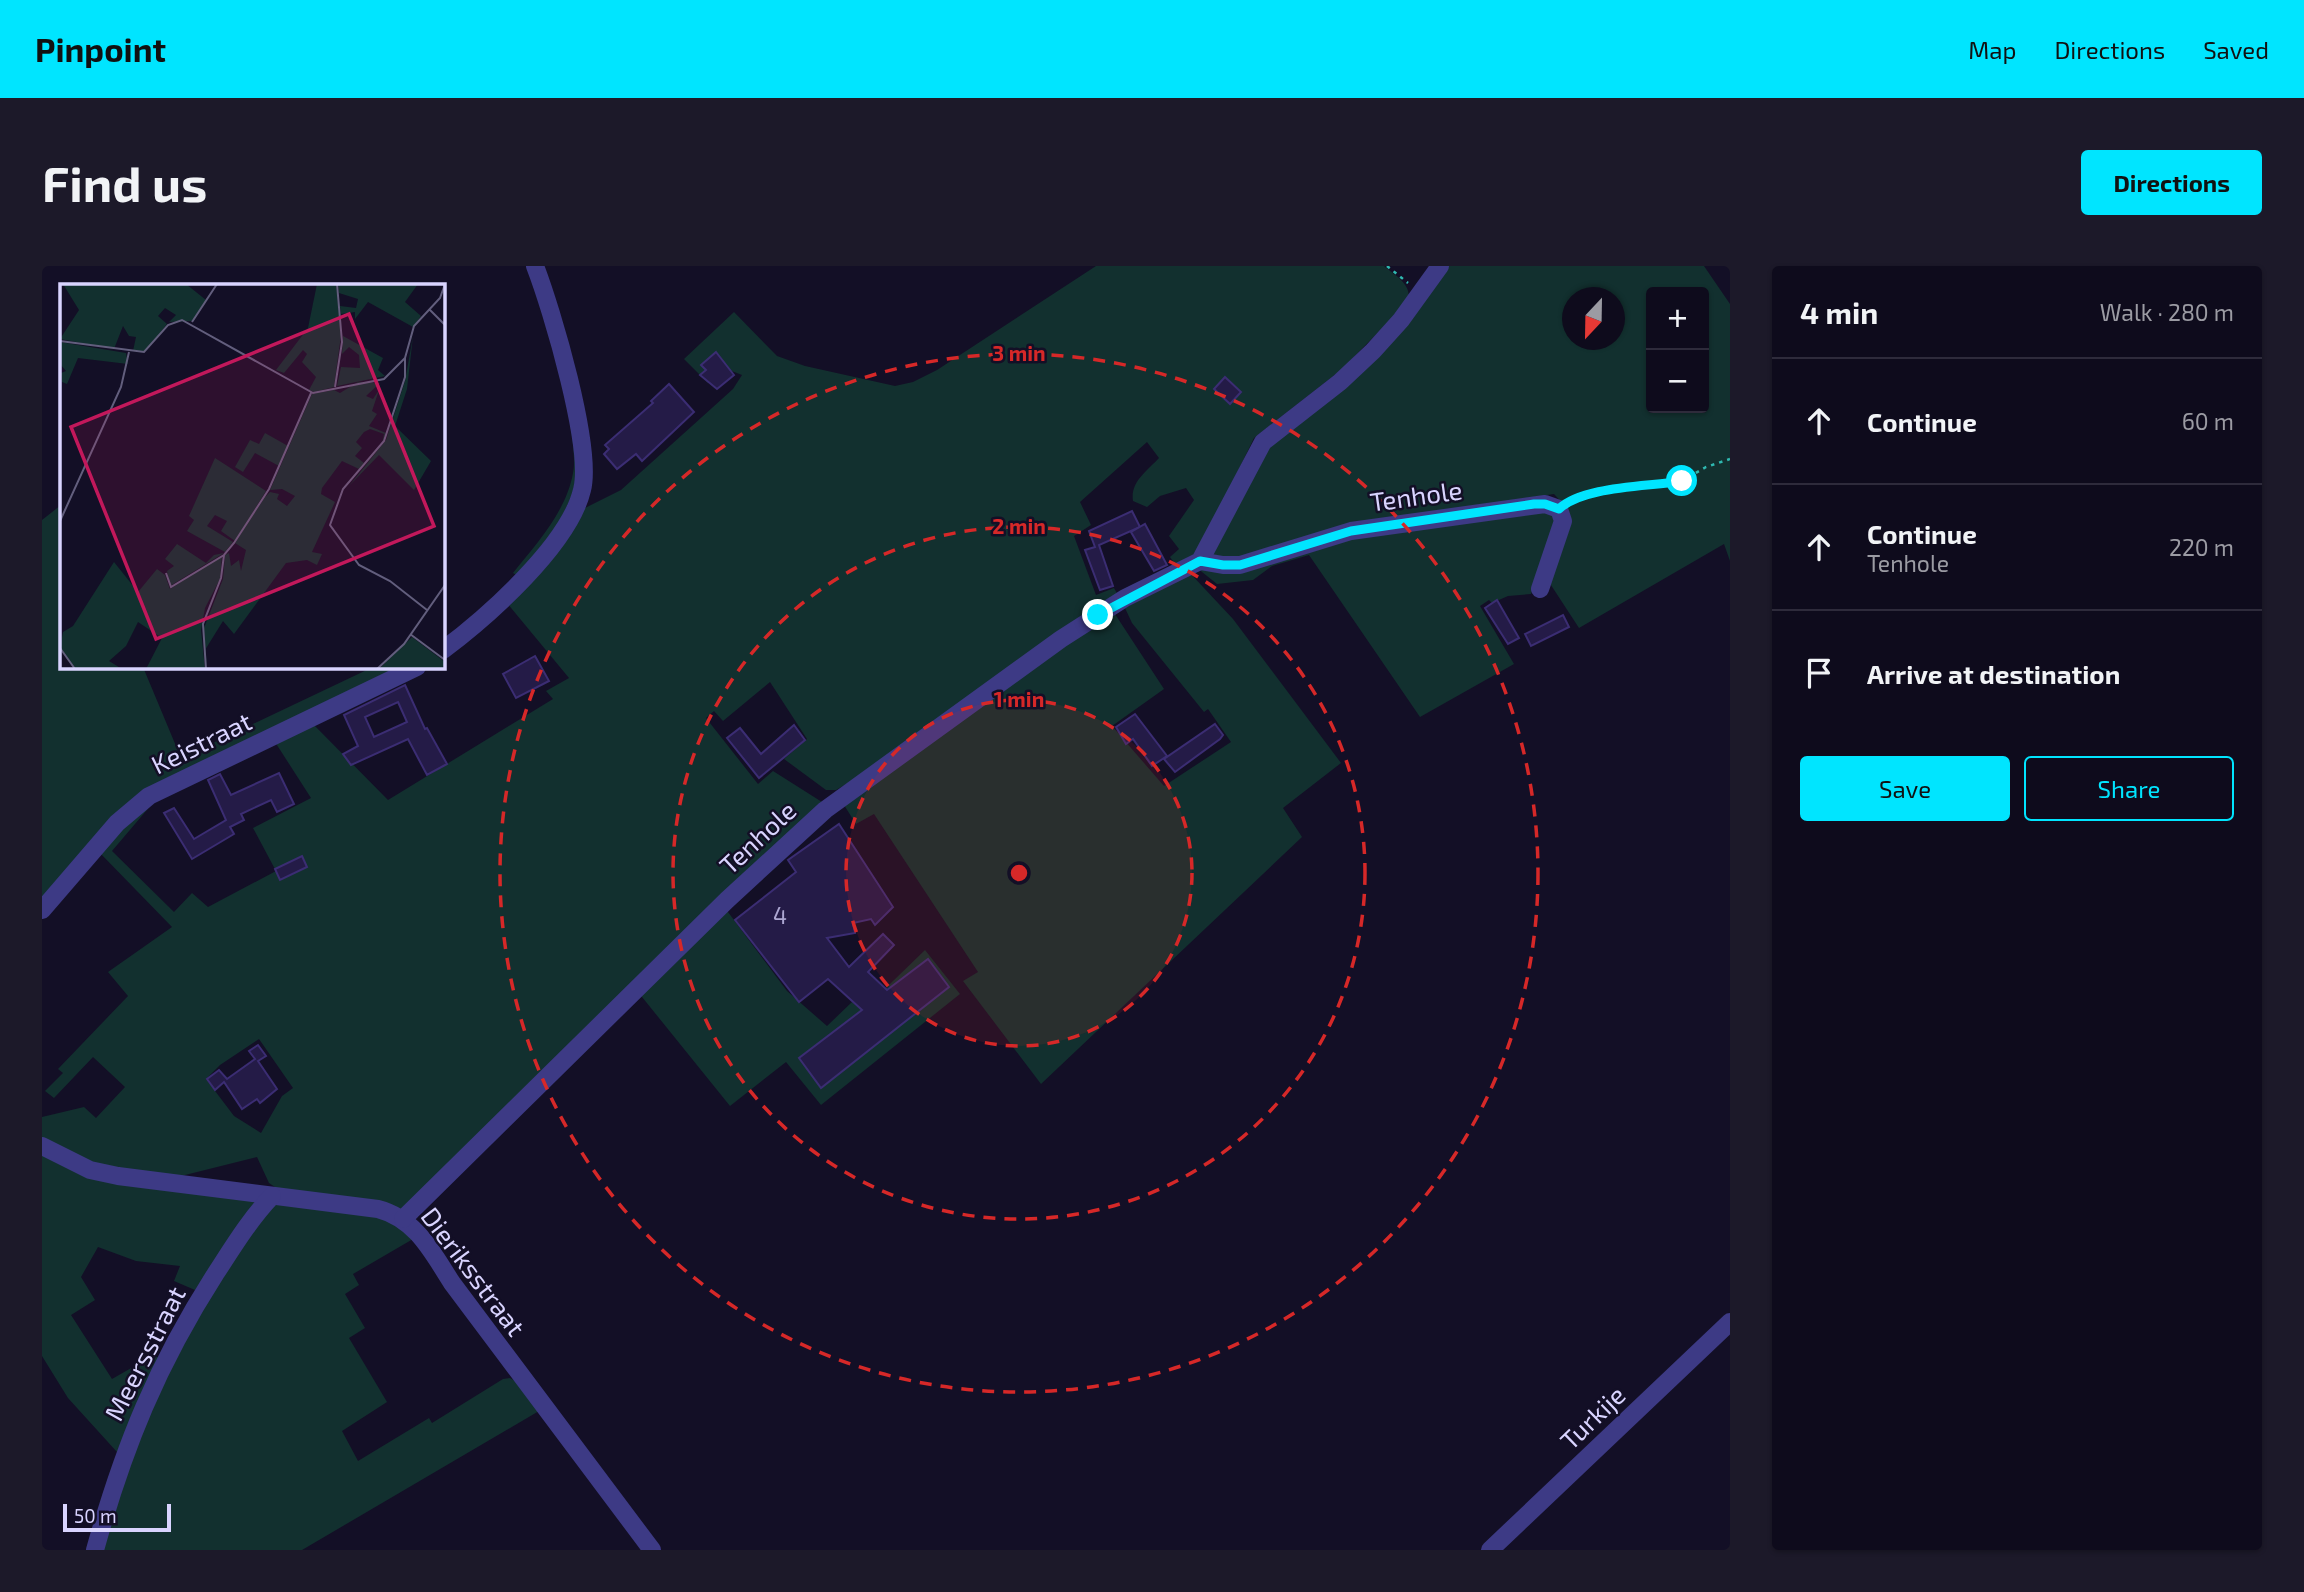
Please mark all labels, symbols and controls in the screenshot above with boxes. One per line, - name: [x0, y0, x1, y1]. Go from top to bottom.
- text: Pinpoint: [35, 29, 166, 69]
- text: Map: [1968, 35, 2016, 64]
- text: Directions: [2054, 35, 2165, 64]
- text: Saved: [2203, 35, 2269, 64]
- button: Directions: [2081, 150, 2262, 215]
- text: Find us: [42, 153, 207, 212]
- inset map: [60, 284, 444, 668]
- north arrow: [1562, 287, 1625, 350]
- map controls: [1646, 287, 1709, 413]
- button: +: [1646, 287, 1709, 350]
- text: 4 min: [1800, 294, 1878, 330]
- text: Walk · 280 m: [2100, 298, 2234, 326]
- text: 3 min: [992, 340, 1046, 365]
- button: −: [1646, 350, 1709, 413]
- icon: ahead: [1800, 402, 1838, 440]
- text: Continue: [1867, 406, 1977, 437]
- text: 60 m: [2182, 407, 2234, 435]
- route start: [1666, 465, 1697, 496]
- street label: Tenhole: [1368, 473, 1464, 517]
- text: 2 min: [992, 513, 1046, 538]
- text: Continue: [1867, 518, 1977, 549]
- icon: ahead: [1800, 528, 1838, 566]
- text: 220 m: [2169, 533, 2234, 561]
- text: Tenhole: [1867, 549, 1949, 577]
- route end: [1082, 599, 1113, 630]
- icon: arrive: [1800, 654, 1838, 692]
- text: Arrive at destination: [1867, 658, 2120, 689]
- text: 1 min: [994, 686, 1044, 711]
- street label: Keistraat: [146, 704, 256, 779]
- button: Save: [1800, 756, 2010, 821]
- button: Share: [2024, 756, 2234, 821]
- street label: Tenhole: [712, 794, 802, 880]
- centre of rings: [1007, 861, 1031, 885]
- house number: 4: [773, 901, 787, 929]
- street label: Dieriksstraat: [416, 1201, 532, 1341]
- street label: Meersstraat: [97, 1281, 191, 1425]
- street label: Turkije: [1553, 1379, 1631, 1455]
- scale bar: [63, 1501, 172, 1533]
- text: 50 m: [74, 1504, 117, 1527]

